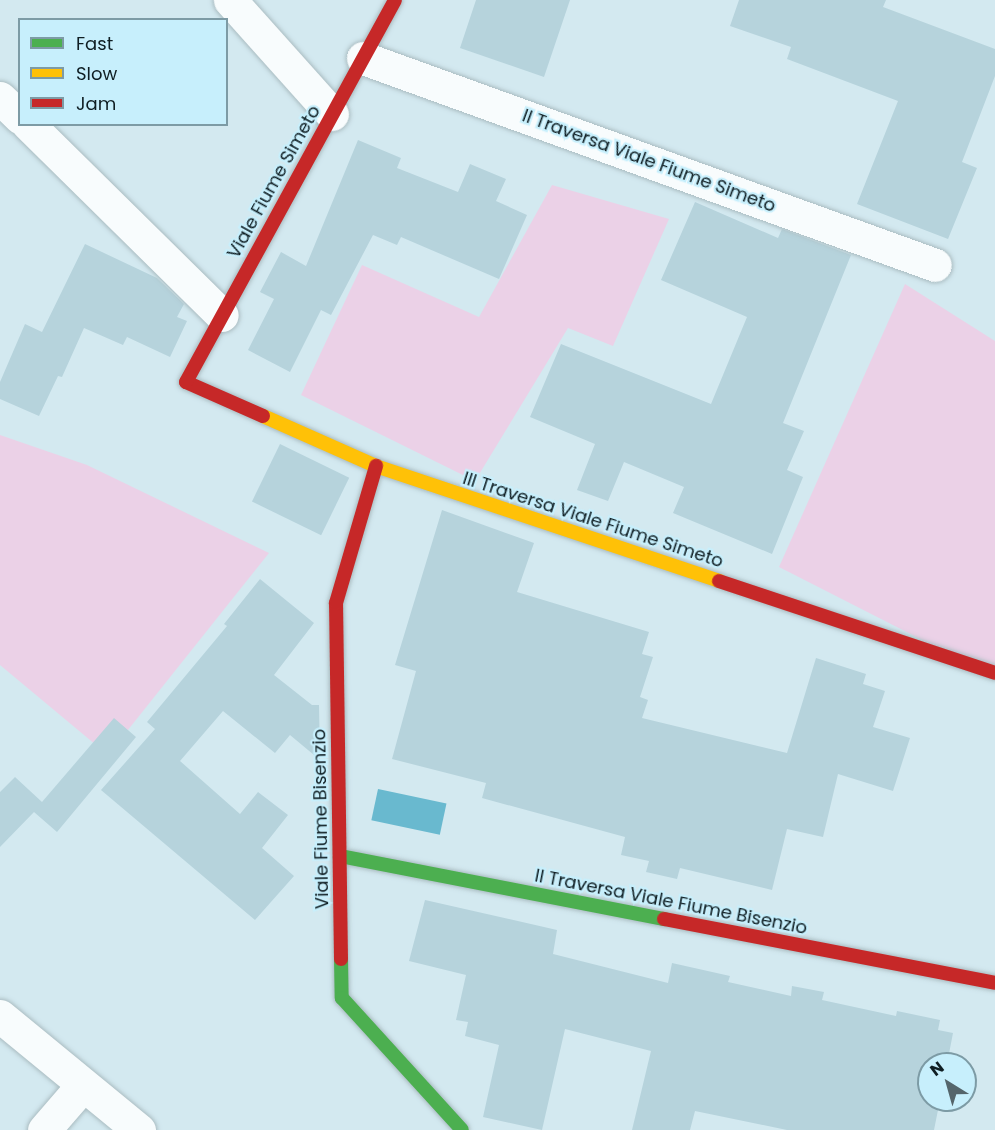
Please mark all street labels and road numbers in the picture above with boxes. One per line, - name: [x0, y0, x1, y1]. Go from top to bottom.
- street label: Viale Fiume Simeto: [223, 102, 325, 262]
- street label: II Traversa Viale Fiume Simeto: [519, 105, 779, 217]
- street label: III Traversa Viale Fiume Simeto: [460, 468, 726, 572]
- street label: Viale Fiume Bisenzio: [309, 729, 333, 909]
- street label: II Traversa Viale Fiume Bisenzio: [533, 865, 809, 939]

